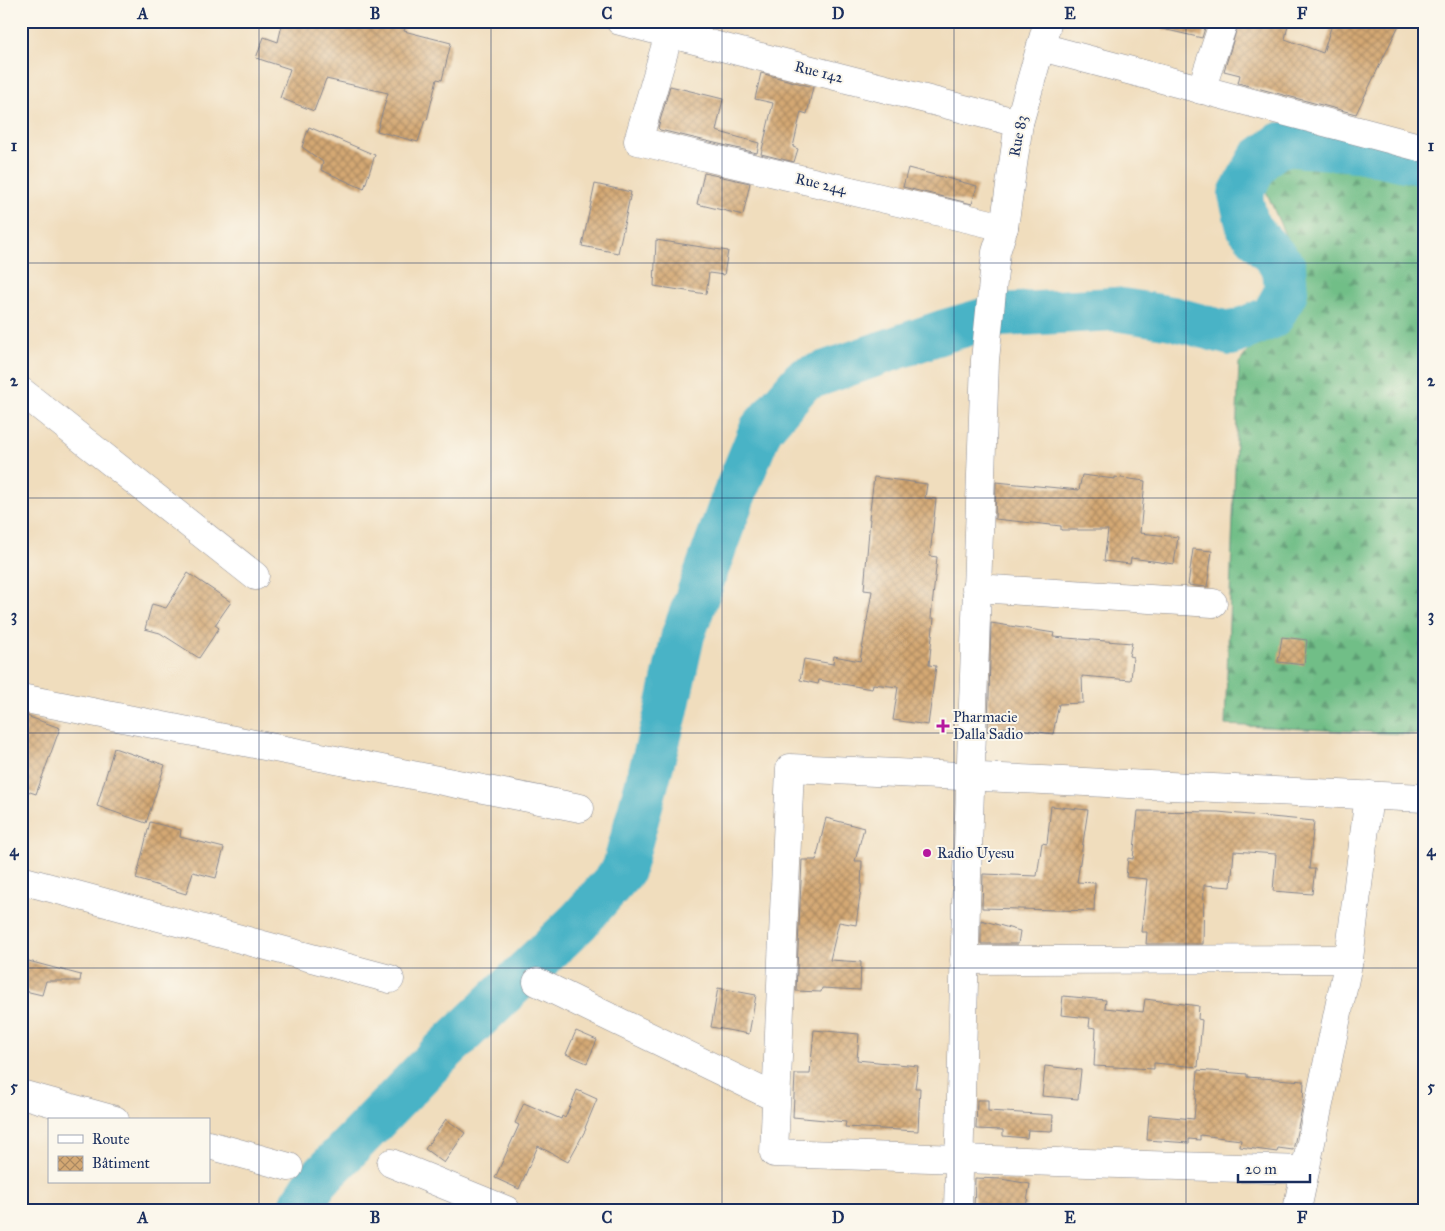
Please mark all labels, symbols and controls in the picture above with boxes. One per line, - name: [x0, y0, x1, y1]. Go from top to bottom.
- text: A: [137, 4, 149, 23]
- text: B: [370, 4, 380, 23]
- text: C: [602, 4, 613, 23]
- text: D: [832, 4, 845, 23]
- text: E: [1064, 4, 1076, 23]
- text: F: [1297, 4, 1308, 23]
- street label: Rue 142: [793, 57, 846, 87]
- street label: Rue 83: [1005, 114, 1031, 158]
- text: 1: [11, 136, 18, 155]
- text: 1: [1428, 136, 1435, 155]
- street label: Rue 244: [794, 169, 849, 199]
- text: 2: [10, 371, 19, 390]
- text: 2: [1427, 371, 1436, 390]
- text: 3: [11, 606, 17, 626]
- text: 3: [1428, 606, 1434, 626]
- place label: Pharmacie Dalla Sadio: [953, 708, 1023, 743]
- marker: Pharmacie Dalla Sadio: [937, 720, 949, 732]
- text: 4: [10, 841, 20, 861]
- text: 4: [1427, 841, 1437, 861]
- place label: Radio Uyesu: [937, 844, 1015, 862]
- marker: Radio Uyesu: [921, 847, 933, 859]
- text: 5: [10, 1077, 18, 1096]
- text: 5: [1427, 1077, 1435, 1096]
- legend: [48, 1118, 210, 1184]
- text: Route: [92, 1130, 130, 1148]
- scale bar: [1238, 1151, 1310, 1183]
- text: Bâtiment: [92, 1154, 151, 1172]
- text: 20 m: [1245, 1160, 1277, 1178]
- text: A: [137, 1208, 149, 1227]
- text: B: [370, 1208, 380, 1227]
- text: C: [602, 1208, 613, 1227]
- text: D: [832, 1208, 845, 1227]
- text: E: [1064, 1208, 1076, 1227]
- text: F: [1297, 1208, 1308, 1227]

